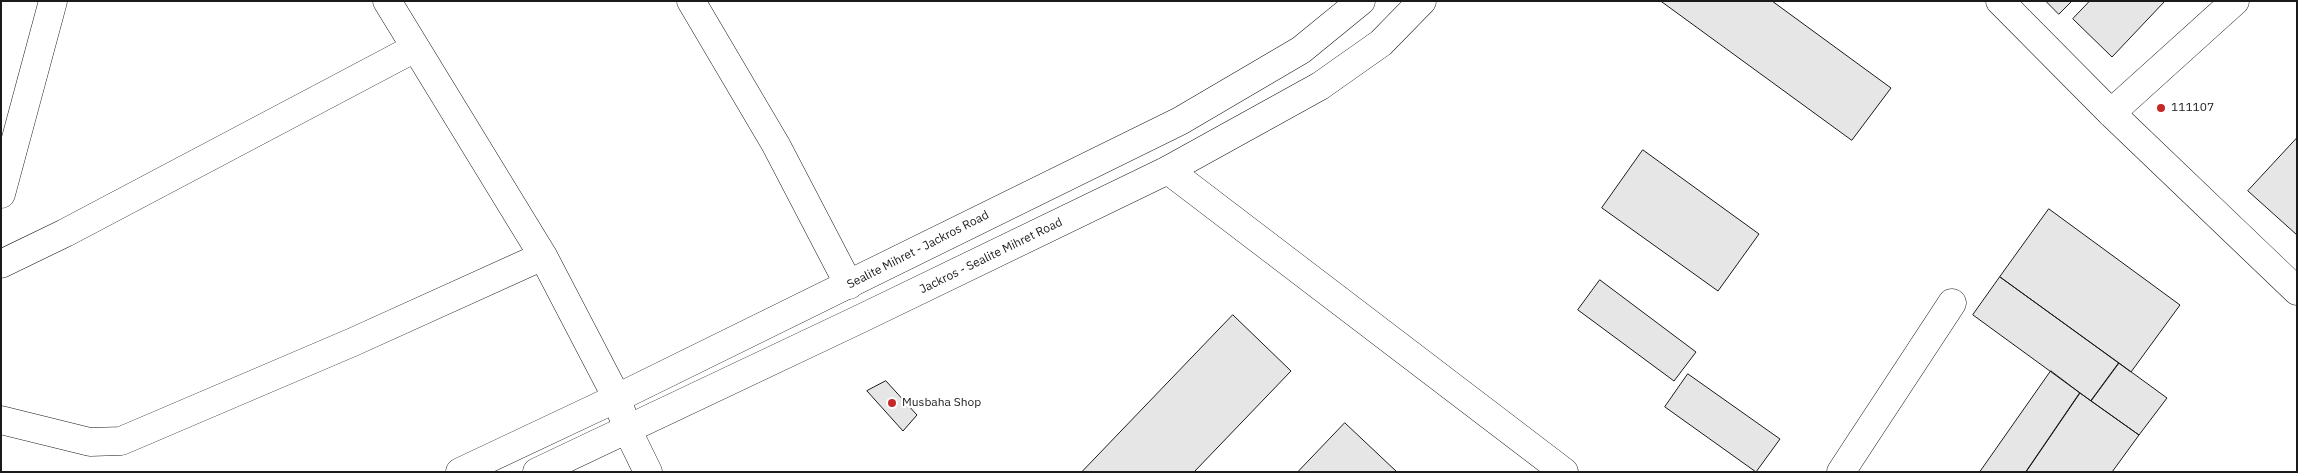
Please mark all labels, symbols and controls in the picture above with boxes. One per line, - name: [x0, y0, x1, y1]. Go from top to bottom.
- place label: 111107: [2171, 101, 2214, 115]
- marker: 111107: [2155, 102, 2167, 114]
- street label: Sealite Mihret - Jackros Road: [845, 208, 991, 292]
- street label: Jackros - Sealite Mihret Road: [917, 215, 1065, 297]
- place label: Musbaha Shop: [902, 396, 981, 410]
- marker: Musbaha Shop: [886, 397, 898, 409]

